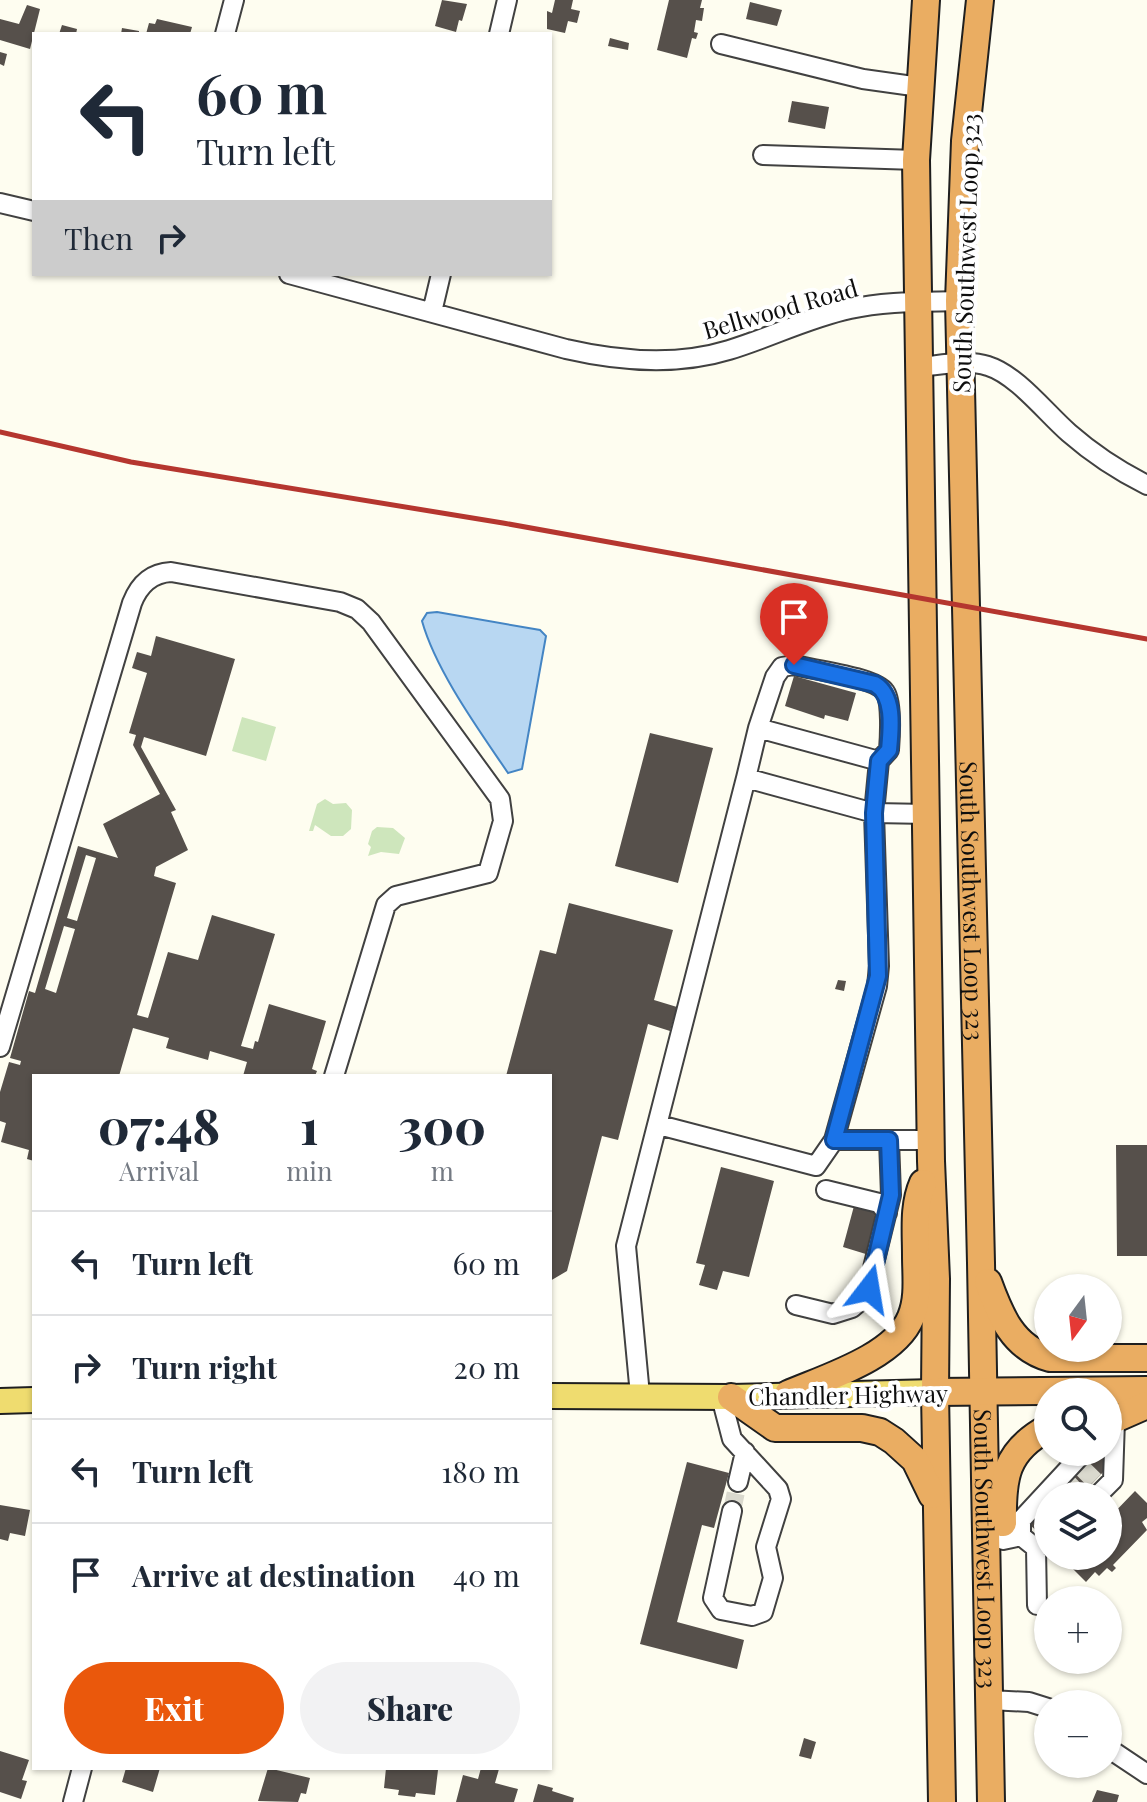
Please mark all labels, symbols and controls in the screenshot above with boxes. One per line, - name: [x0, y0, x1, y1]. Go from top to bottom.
- text: 60 m: [196, 54, 327, 129]
- icon: left: [64, 64, 168, 168]
- street label: South Southwest Loop 323: [944, 113, 986, 393]
- text: Turn left: [196, 126, 335, 174]
- icon: right: [149, 216, 193, 260]
- text: Then: [64, 218, 133, 258]
- street label: Bellwood Road: [699, 271, 861, 345]
- pin: [760, 583, 828, 665]
- icon: arrive: [772, 595, 816, 639]
- street label: South Southwest Loop 323: [954, 761, 992, 1041]
- text: 07:48: [98, 1093, 220, 1157]
- text: 1: [300, 1093, 319, 1157]
- text: 300: [399, 1093, 486, 1157]
- text: Arrival: [119, 1153, 199, 1188]
- text: min: [286, 1153, 332, 1188]
- text: m: [431, 1153, 454, 1188]
- icon: left: [64, 1241, 108, 1285]
- text: Turn left: [132, 1243, 253, 1283]
- text: 60 m: [452, 1243, 520, 1283]
- position arrow: [827, 1247, 911, 1331]
- north arrow: [1034, 1274, 1122, 1362]
- map controls: [1034, 1274, 1122, 1778]
- icon: right: [64, 1345, 108, 1389]
- text: Turn right: [132, 1347, 277, 1387]
- text: 20 m: [454, 1347, 520, 1387]
- street label: Chandler Highway: [748, 1376, 948, 1412]
- button: search: [1034, 1378, 1122, 1466]
- street label: South Southwest Loop 323: [968, 1409, 1005, 1689]
- icon: left: [64, 1449, 108, 1493]
- text: Turn left: [132, 1451, 253, 1491]
- text: 180 m: [441, 1451, 520, 1491]
- button: layers: [1034, 1482, 1122, 1570]
- icon: arrive: [64, 1553, 108, 1597]
- text: Arrive at destination: [132, 1555, 415, 1595]
- text: 40 m: [453, 1555, 520, 1595]
- button: +: [1034, 1586, 1122, 1674]
- button: Exit: [64, 1662, 284, 1754]
- button: Share: [300, 1662, 520, 1754]
- button: −: [1034, 1690, 1122, 1778]

